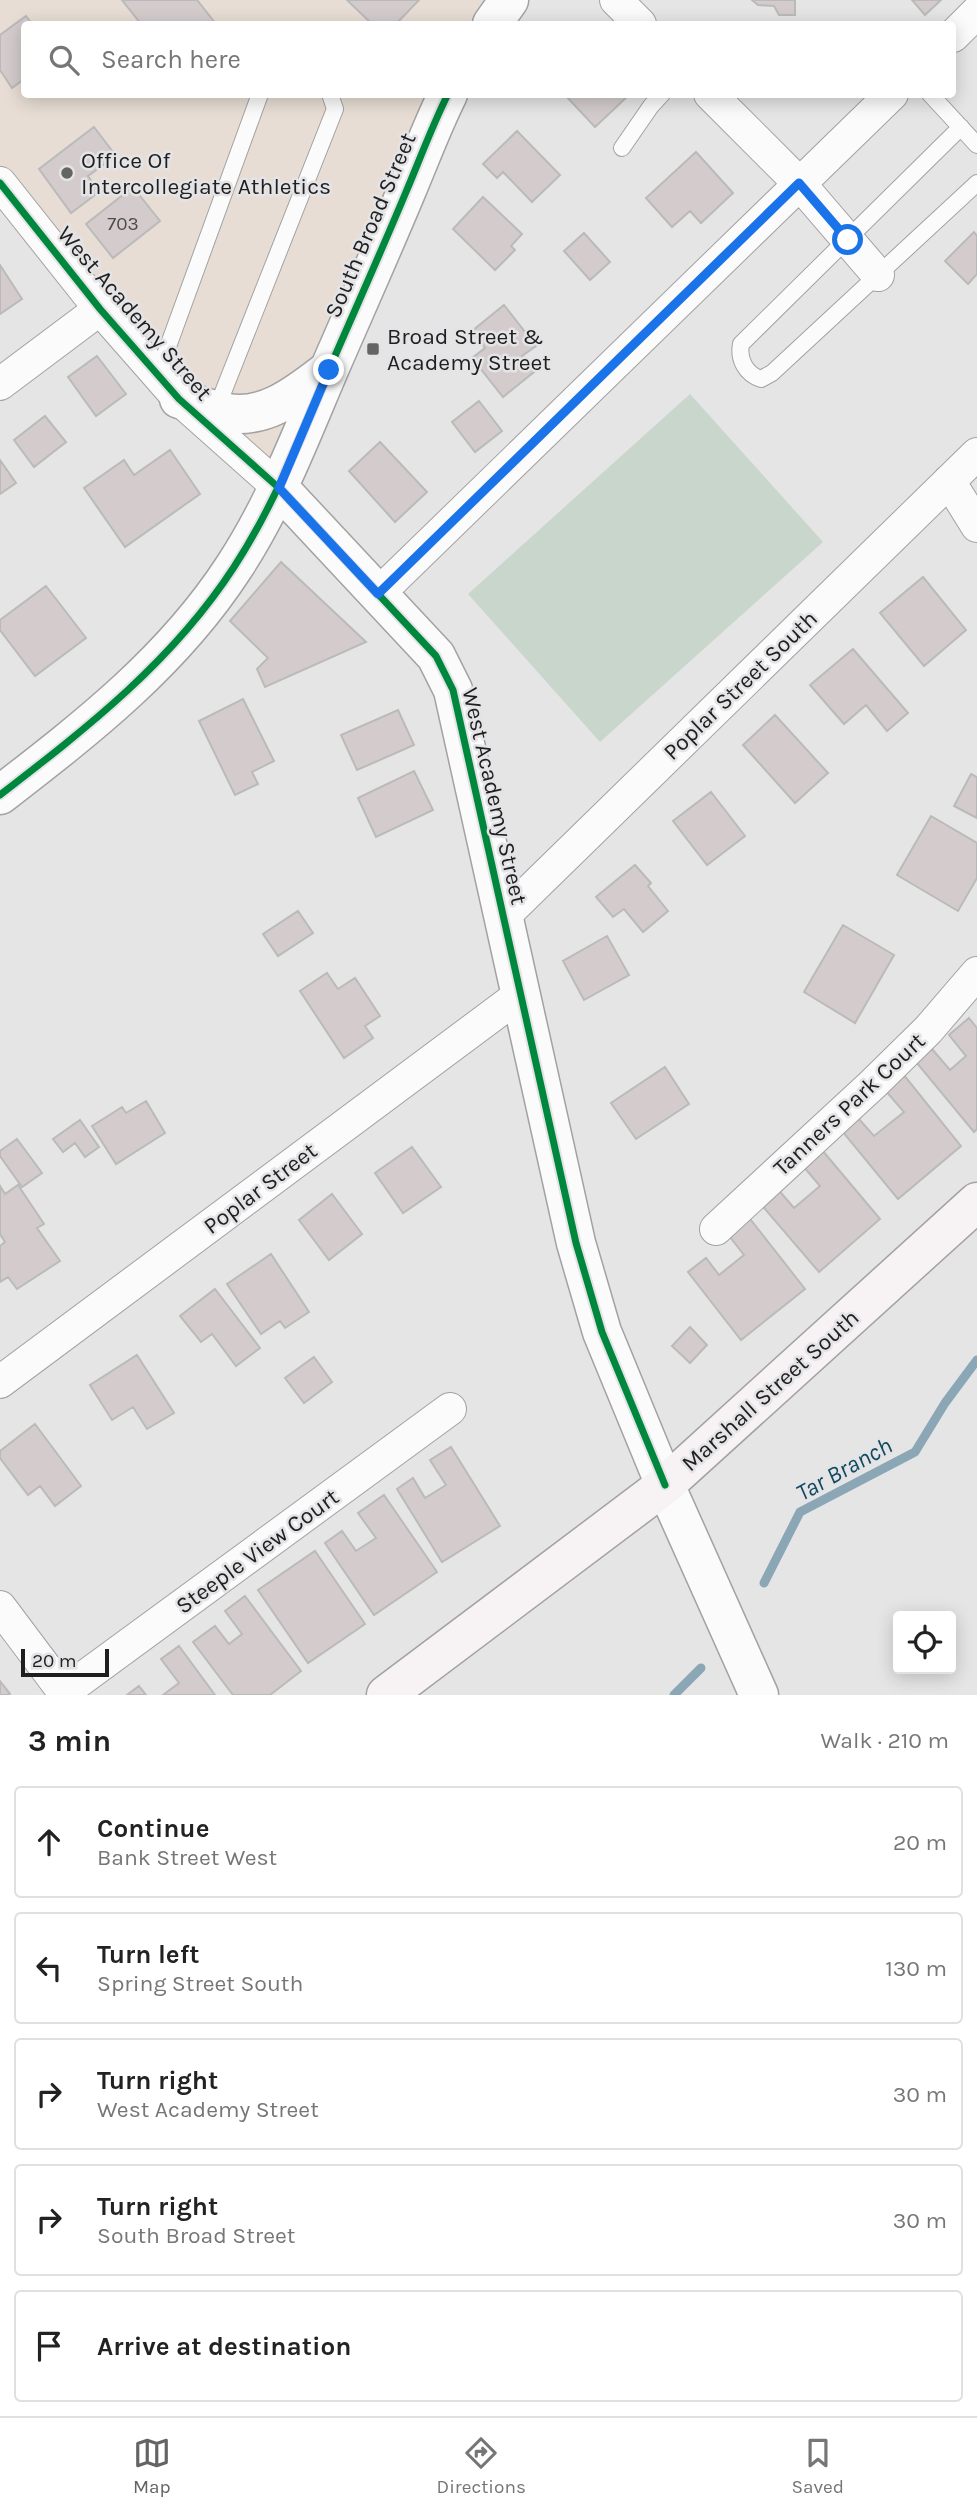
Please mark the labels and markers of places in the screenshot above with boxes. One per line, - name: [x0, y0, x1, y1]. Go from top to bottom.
- place label: Office Of Intercollegiate Athletics: [81, 147, 331, 200]
- marker: Office Of Intercollegiate Athletics: [59, 165, 75, 181]
- place label: Broad Street & Academy Street: [387, 323, 551, 376]
- marker: Broad Street & Academy Street: [365, 341, 381, 357]

